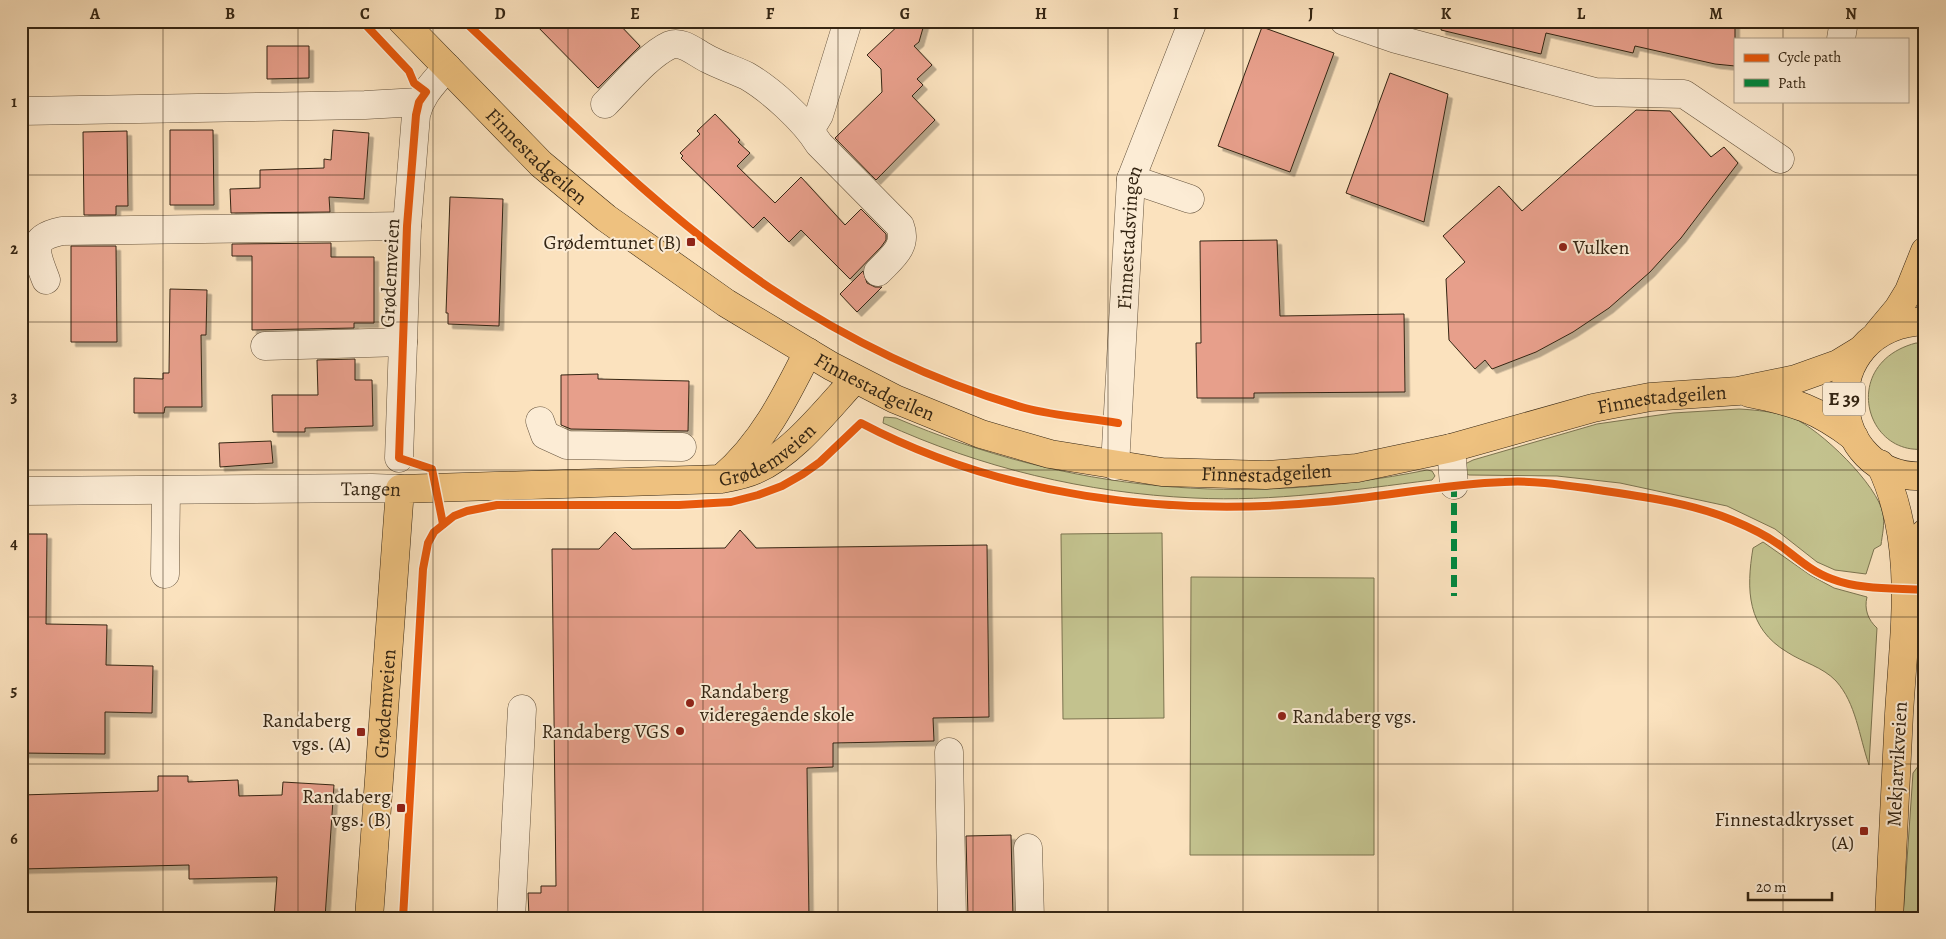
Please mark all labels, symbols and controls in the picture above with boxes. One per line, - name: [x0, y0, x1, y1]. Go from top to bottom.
- text: A: [89, 3, 101, 25]
- text: B: [225, 3, 235, 25]
- text: C: [360, 3, 370, 25]
- text: D: [494, 3, 506, 25]
- text: E: [630, 3, 640, 25]
- text: F: [766, 3, 775, 25]
- text: G: [900, 3, 910, 25]
- text: H: [1035, 3, 1047, 25]
- text: I: [1173, 3, 1179, 25]
- text: J: [1308, 3, 1314, 25]
- text: K: [1441, 3, 1452, 25]
- text: L: [1577, 3, 1586, 25]
- text: M: [1709, 3, 1723, 25]
- text: N: [1845, 3, 1857, 25]
- legend: [1734, 38, 1908, 102]
- text: Cycle path: [1778, 47, 1841, 67]
- text: Path: [1778, 73, 1806, 93]
- text: 1: [11, 91, 17, 113]
- street label: Finnestadgeilen: [480, 102, 593, 211]
- street label: Finnestadsvingen: [1110, 161, 1149, 310]
- street label: Grødemveien: [374, 218, 406, 328]
- place label: Grødemtunet (B): [543, 229, 681, 256]
- place label: Vulken: [1572, 234, 1630, 261]
- marker: Grødemtunet (B): [685, 236, 697, 248]
- text: 2: [10, 238, 18, 260]
- marker: Vulken: [1557, 241, 1569, 253]
- street label: Finnestadgeilen: [810, 346, 939, 427]
- street label: Finnestadgeilen: [1595, 378, 1728, 420]
- road number: E 39: [1823, 382, 1865, 416]
- text: 3: [11, 386, 18, 408]
- street label: Grødemveien: [716, 417, 822, 493]
- street label: Finnestadgeilen: [1201, 456, 1333, 489]
- street label: Tangen: [341, 474, 402, 503]
- text: 4: [10, 533, 18, 555]
- street label: Grødemveien: [367, 648, 402, 759]
- place label: Randaberg videregående skole: [699, 678, 855, 728]
- text: 5: [11, 680, 18, 702]
- marker: Randaberg videregående skole: [684, 697, 696, 709]
- street label: Mekjarvikveien: [1880, 701, 1914, 827]
- place label: Randaberg vgs.: [1292, 703, 1417, 730]
- place label: Randaberg vgs. (A): [262, 707, 351, 757]
- marker: Randaberg vgs.: [1276, 710, 1288, 722]
- place label: Randaberg VGS: [542, 718, 670, 745]
- marker: Randaberg VGS: [674, 725, 686, 737]
- marker: Randaberg vgs. (A): [355, 726, 367, 738]
- place label: Randaberg vgs. (B): [302, 783, 391, 833]
- marker: Randaberg vgs. (B): [395, 802, 407, 814]
- place label: Finnestadkrysset (A): [1714, 806, 1854, 856]
- marker: Finnestadkrysset (A): [1858, 825, 1870, 837]
- text: 6: [10, 828, 18, 850]
- scale bar: [1748, 869, 1832, 901]
- text: 20 m: [1756, 877, 1787, 897]

